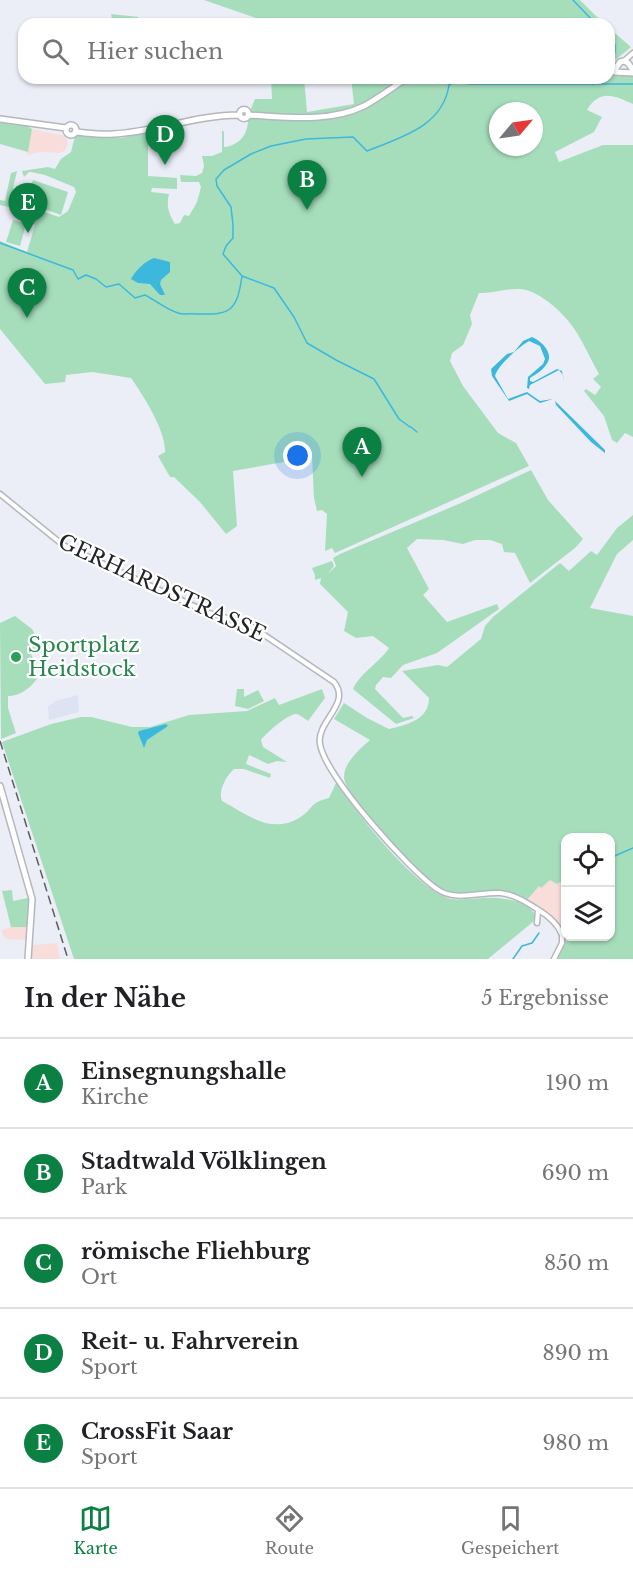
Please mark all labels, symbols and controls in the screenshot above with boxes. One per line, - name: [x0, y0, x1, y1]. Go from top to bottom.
- search box: [18, 18, 615, 84]
- icon: search: [39, 35, 72, 68]
- text: Hier suchen: [87, 38, 223, 65]
- north arrow: [489, 102, 543, 156]
- pin: D: [146, 116, 184, 165]
- pin: B: [288, 160, 326, 210]
- pin: E: [9, 184, 48, 233]
- pin: C: [8, 268, 46, 318]
- pin: A: [342, 428, 382, 477]
- your location: [283, 441, 312, 470]
- street label: GERHARDSTRASSE: [54, 528, 270, 648]
- place label: Sportplatz Heidstock: [28, 632, 140, 682]
- marker: Sportplatz Heidstock: [9, 650, 23, 664]
- map controls: [561, 833, 615, 941]
- button: locate: [561, 833, 615, 887]
- button: layers: [561, 887, 615, 941]
- text: In der Nähe: [24, 982, 186, 1014]
- text: 5 Ergebnisse: [481, 986, 609, 1010]
- text: Einsegnungshalle: [81, 1058, 286, 1085]
- text: A: [35, 1071, 52, 1095]
- text: 190 m: [546, 1071, 609, 1095]
- text: Kirche: [81, 1085, 149, 1109]
- text: Stadtwald Völklingen: [81, 1148, 327, 1175]
- text: B: [36, 1161, 51, 1185]
- text: 690 m: [542, 1161, 609, 1185]
- text: Park: [81, 1175, 127, 1199]
- text: römische Fliehburg: [81, 1238, 310, 1265]
- text: C: [35, 1251, 52, 1275]
- text: 850 m: [544, 1251, 609, 1275]
- text: Ort: [81, 1265, 117, 1289]
- text: Reit- u. Fahrverein: [81, 1328, 299, 1355]
- text: D: [34, 1341, 53, 1365]
- text: 890 m: [543, 1341, 609, 1365]
- text: Sport: [81, 1355, 138, 1379]
- text: CrossFit Saar: [81, 1418, 233, 1445]
- text: E: [36, 1431, 51, 1455]
- text: 980 m: [543, 1431, 609, 1455]
- text: Sport: [81, 1445, 138, 1469]
- tab: Karte: [74, 1502, 118, 1558]
- tab: Route: [265, 1502, 314, 1558]
- tab: Gespeichert: [461, 1502, 559, 1558]

